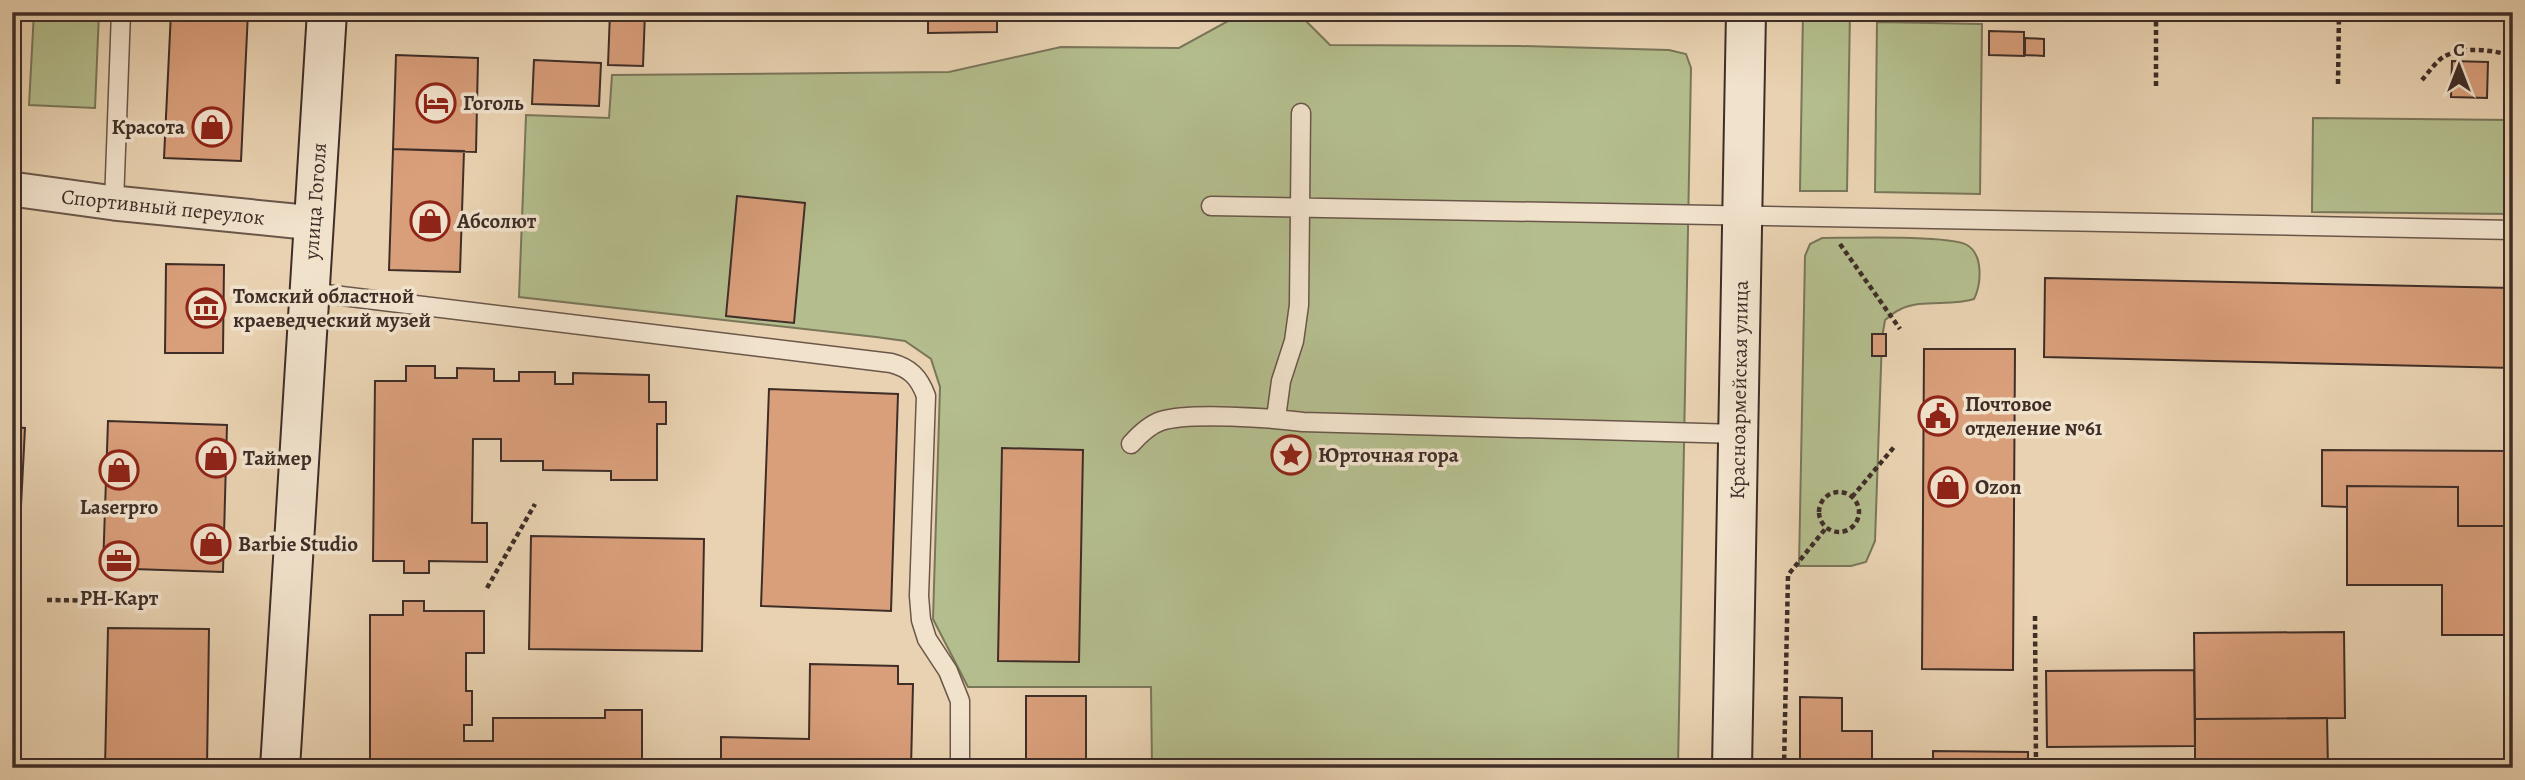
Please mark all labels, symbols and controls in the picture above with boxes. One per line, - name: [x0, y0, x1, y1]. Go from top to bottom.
- north arrow: [2424, 32, 2494, 102]
- text: С: [2453, 37, 2465, 63]
- hotel icon: Гоголь: [415, 82, 457, 124]
- place label: Гоголь: [463, 89, 524, 117]
- shop icon: Красота: [191, 106, 233, 148]
- place label: Красота: [112, 113, 185, 141]
- street label: улица Гоголя: [297, 142, 333, 261]
- street label: Спортивный переулок: [60, 182, 266, 232]
- shop icon: Абсолют: [409, 200, 451, 242]
- place label: Абсолют: [456, 207, 537, 235]
- street label: Красноармейская улица: [1723, 280, 1755, 500]
- place label: Томский областной краеведческий музей: [233, 282, 431, 334]
- museum icon: Томский областной краеведческий музей: [185, 287, 227, 329]
- place label: Почтовое отделение №61: [1965, 390, 2103, 442]
- public building icon: Почтовое отделение №61: [1917, 395, 1959, 437]
- place icon: Юрточная гора: [1270, 434, 1312, 476]
- shop icon: Таймер: [195, 437, 237, 479]
- place label: Юрточная гора: [1318, 441, 1459, 469]
- place label: Таймер: [243, 444, 312, 472]
- shop icon: Laserpro: [98, 449, 140, 491]
- shop icon: Ozon: [1927, 466, 1969, 508]
- place label: Ozon: [1975, 473, 2022, 501]
- place label: Laserpro: [80, 493, 159, 521]
- shop icon: Barbie Studio: [190, 523, 232, 565]
- place label: Barbie Studio: [238, 530, 358, 558]
- office icon: РН-Карт: [98, 540, 140, 582]
- place label: РН-Карт: [80, 584, 159, 612]

